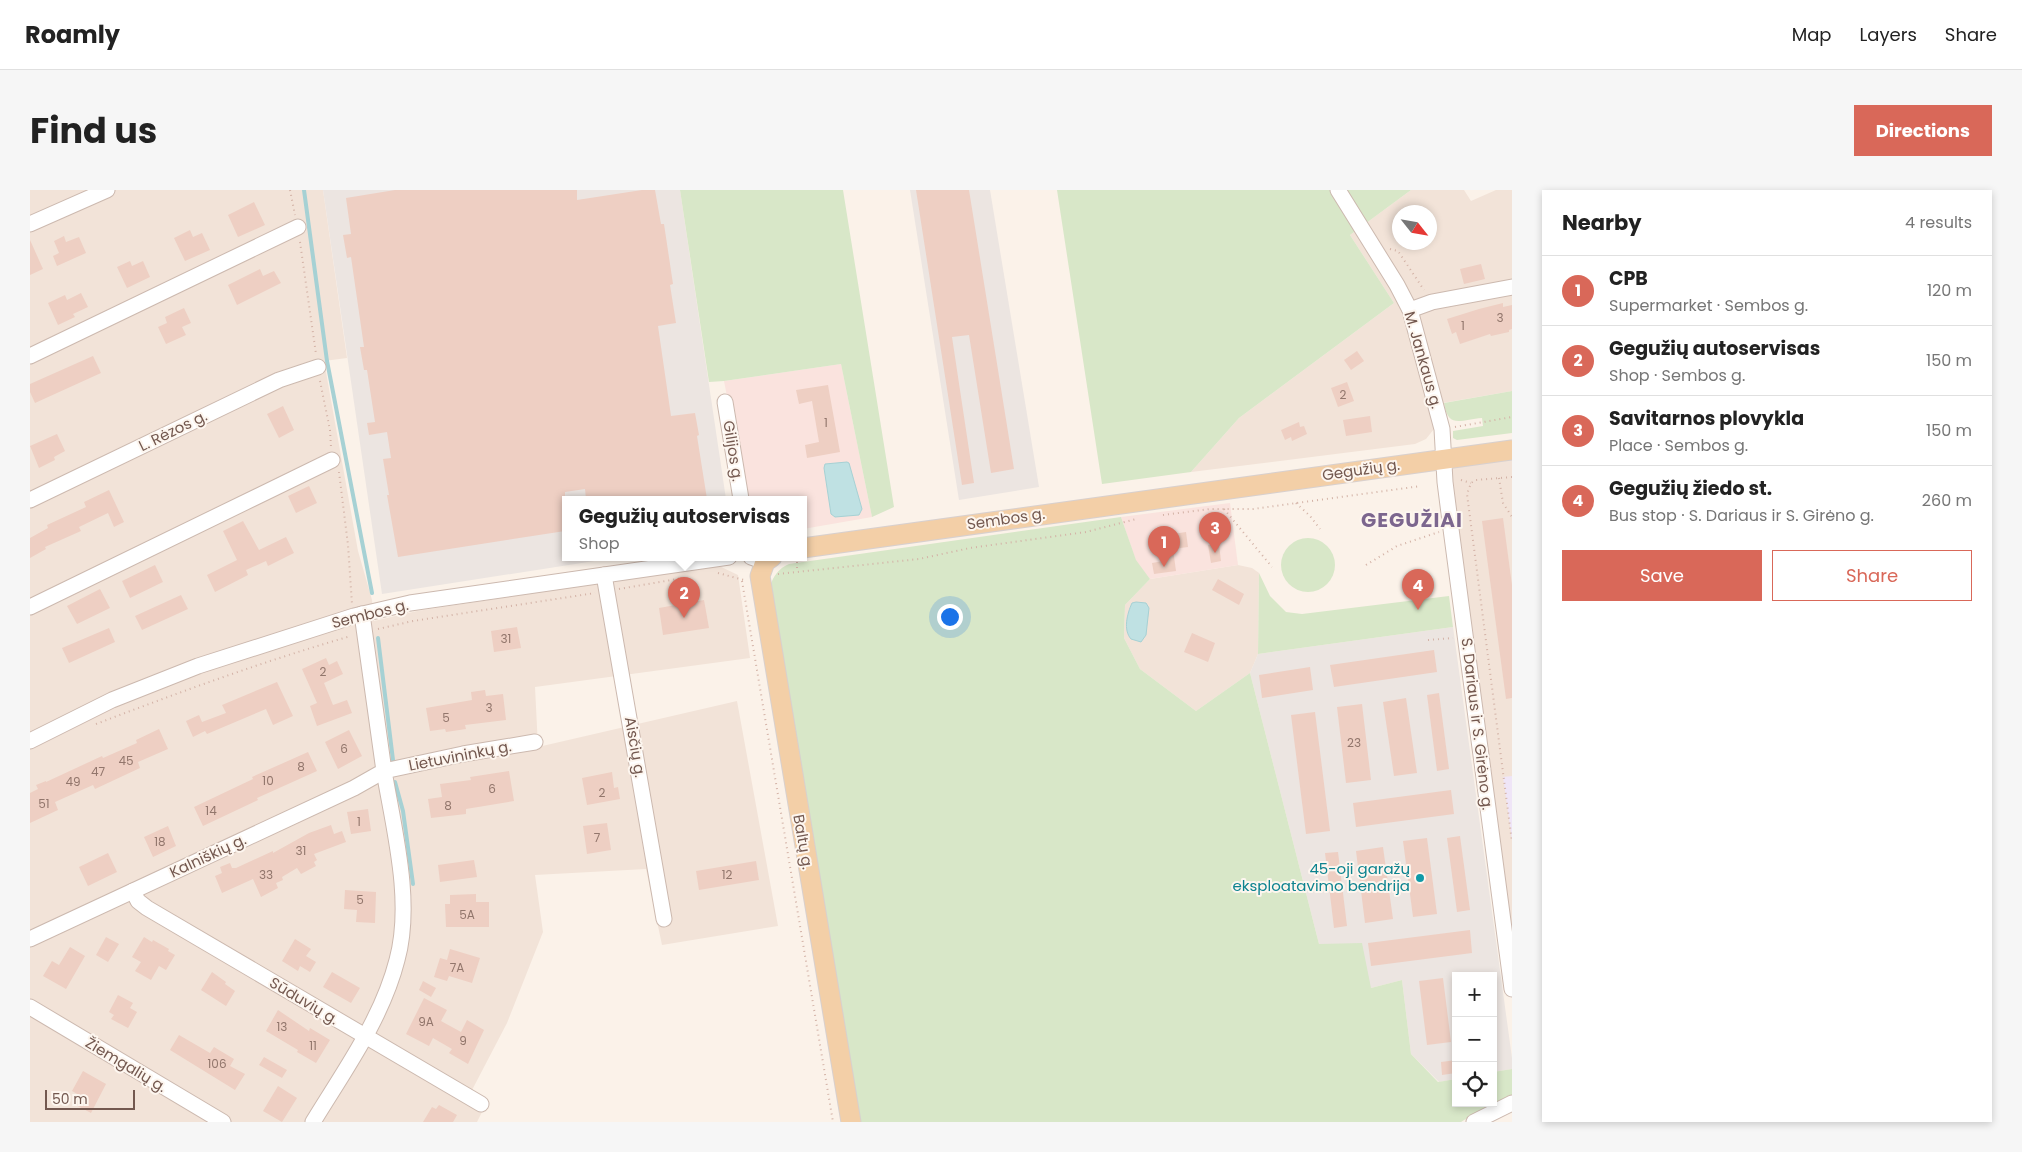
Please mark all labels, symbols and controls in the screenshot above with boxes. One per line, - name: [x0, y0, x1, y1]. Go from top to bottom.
- text: Roamly: [25, 18, 120, 51]
- text: Map: [1792, 22, 1832, 47]
- text: Layers: [1860, 22, 1917, 47]
- text: Share: [1945, 22, 1997, 47]
- button: Directions: [1854, 105, 1992, 156]
- text: Find us: [30, 106, 157, 155]
- north arrow: [1392, 205, 1437, 250]
- text: Nearby: [1562, 208, 1642, 237]
- text: 4 results: [1905, 211, 1972, 234]
- text: CPB: [1609, 265, 1648, 292]
- text: 1: [1575, 279, 1581, 302]
- text: 120 m: [1927, 279, 1972, 302]
- text: Supermarket · Sembos g.: [1609, 294, 1808, 317]
- street label: M. Jankaus g.: [1400, 309, 1447, 411]
- house number: 3: [1496, 309, 1504, 326]
- house number: 1: [1461, 317, 1465, 334]
- text: Gegužių autoservisas: [1609, 335, 1820, 362]
- text: 2: [1573, 349, 1583, 372]
- text: 150 m: [1926, 349, 1972, 372]
- text: Shop · Sembos g.: [1609, 364, 1745, 387]
- house number: 2: [1340, 386, 1347, 403]
- street label: L. Rėzos g.: [135, 405, 210, 456]
- text: Savitarnos plovykla: [1609, 405, 1804, 432]
- house number: 1: [824, 414, 828, 431]
- street label: Gilijos g.: [718, 419, 749, 483]
- text: 3: [1573, 419, 1583, 442]
- text: 150 m: [1926, 419, 1972, 442]
- text: Place · Sembos g.: [1609, 434, 1748, 457]
- street label: Gegužių g.: [1321, 454, 1401, 485]
- text: Gegužių žiedo st.: [1609, 475, 1772, 502]
- text: 4: [1573, 489, 1583, 512]
- text: 260 m: [1922, 489, 1972, 512]
- popup: [562, 496, 807, 561]
- text: Gegužių autoservisas: [579, 503, 790, 530]
- street label: Sembos g.: [966, 503, 1046, 534]
- text: Bus stop · S. Dariaus ir S. Girėno g.: [1609, 504, 1874, 527]
- district label: GEGUŽIAI: [1361, 506, 1463, 534]
- pin: 3: [1199, 512, 1231, 553]
- pin: 1: [1148, 526, 1180, 567]
- text: Shop: [579, 532, 620, 555]
- button: Save: [1562, 550, 1762, 601]
- button: Share: [1772, 550, 1972, 601]
- pin: 4: [1402, 569, 1434, 610]
- pin: 2: [668, 577, 700, 618]
- street label: Sembos g.: [329, 594, 410, 633]
- your location: [937, 604, 963, 630]
- house number: 31: [501, 630, 511, 647]
- street label: S. Dariaus ir S. Girėno g.: [1456, 637, 1498, 811]
- house number: 2: [320, 663, 327, 680]
- house number: 3: [485, 699, 493, 716]
- house number: 5: [442, 709, 450, 726]
- street label: Aisčių g.: [620, 715, 651, 779]
- house number: 23: [1347, 734, 1361, 751]
- street label: Lietuvininkų g.: [407, 735, 513, 776]
- house number: 6: [340, 740, 348, 757]
- house number: 45: [118, 752, 134, 769]
- house number: 8: [297, 758, 305, 775]
- house number: 47: [91, 763, 105, 780]
- house number: 10: [262, 772, 274, 789]
- house number: 49: [65, 773, 81, 790]
- house number: 6: [488, 780, 496, 797]
- house number: 2: [599, 784, 606, 801]
- house number: 51: [38, 795, 50, 812]
- house number: 8: [444, 797, 452, 814]
- house number: 14: [205, 802, 217, 819]
- house number: 1: [357, 813, 361, 830]
- street label: Baltų g.: [788, 813, 819, 871]
- street label: Kalniškių g.: [166, 829, 249, 882]
- house number: 7: [594, 829, 601, 846]
- house number: 18: [154, 833, 166, 850]
- house number: 31: [296, 842, 306, 859]
- place label: 45-oji garažų eksploatavimo bendrija: [1232, 858, 1410, 896]
- house number: 33: [259, 866, 273, 883]
- house number: 12: [722, 866, 732, 883]
- marker: 45-oji garažų eksploatavimo bendrija: [1414, 872, 1426, 884]
- house number: 5: [356, 891, 364, 908]
- house number: 5A: [459, 906, 475, 923]
- house number: 7A: [450, 959, 464, 976]
- street label: Sūduvių g.: [266, 972, 343, 1029]
- map controls: [1452, 972, 1497, 1107]
- button: +: [1452, 972, 1497, 1017]
- house number: 9A: [418, 1013, 434, 1030]
- button: −: [1452, 1017, 1497, 1062]
- house number: 13: [277, 1018, 287, 1035]
- street label: Žiemgalių g.: [82, 1032, 171, 1097]
- house number: 9: [459, 1032, 467, 1049]
- house number: 11: [309, 1037, 317, 1054]
- house number: 106: [208, 1055, 227, 1072]
- button: locate: [1452, 1062, 1497, 1107]
- scale bar: [45, 1087, 135, 1110]
- text: 50 m: [52, 1089, 88, 1109]

